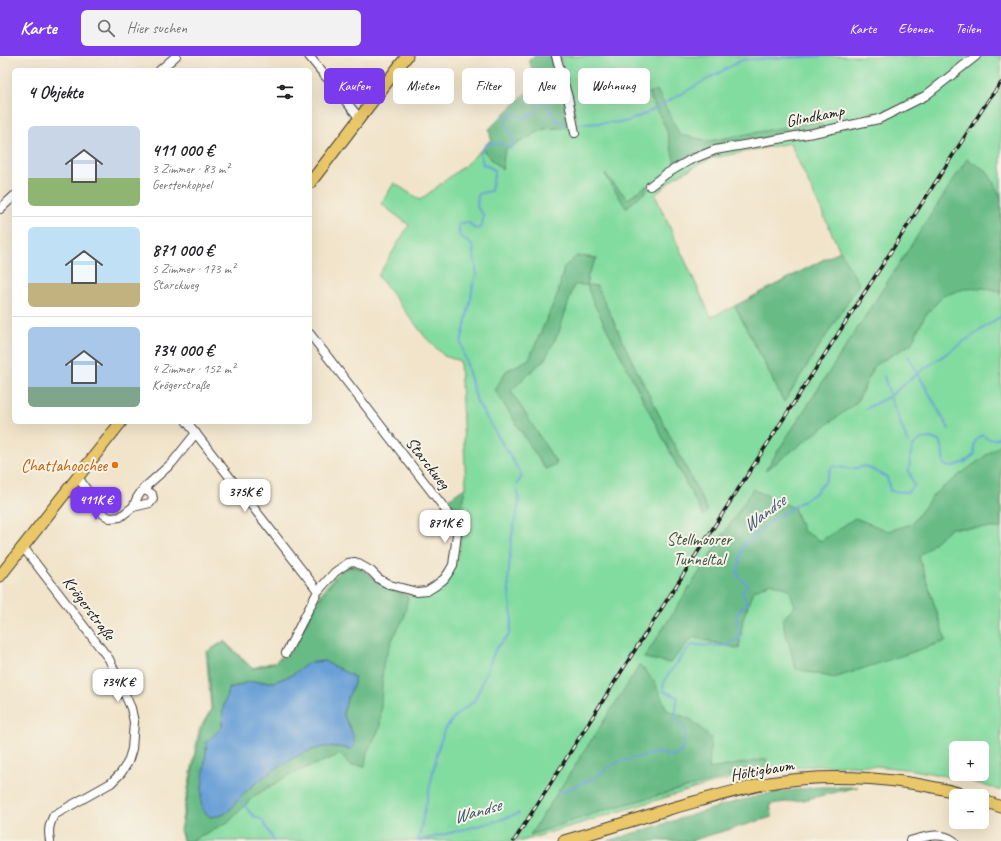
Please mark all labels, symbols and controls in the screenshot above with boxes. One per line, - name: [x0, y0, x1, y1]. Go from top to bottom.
- search box: [81, 10, 361, 46]
- text: Karte: [20, 16, 57, 40]
- icon: search: [95, 17, 117, 39]
- text: Hier suchen: [127, 19, 187, 38]
- text: Karte: [849, 20, 876, 37]
- text: Ebenen: [898, 20, 933, 37]
- text: Teilen: [955, 20, 981, 37]
- chip: Kaufen: [324, 68, 385, 104]
- chip: Mieten: [393, 68, 454, 104]
- chip: Filter: [462, 68, 515, 104]
- chip: Neu: [523, 68, 570, 104]
- chip: Wohnung: [578, 68, 650, 104]
- icon: filters: [274, 81, 296, 103]
- text: 4 Objekte: [28, 82, 83, 103]
- street label: Glindkamp: [784, 100, 847, 132]
- text: 411 000 €: [152, 140, 214, 161]
- icon: home: [60, 142, 108, 190]
- text: 3 Zimmer · 83 m²: [152, 161, 229, 177]
- text: Gerstenkoppel: [152, 177, 212, 193]
- text: 871 000 €: [152, 240, 214, 261]
- icon: home: [60, 243, 108, 291]
- text: 5 Zimmer · 173 m²: [152, 261, 235, 277]
- text: Starckweg: [152, 277, 198, 293]
- text: 734 000 €: [152, 340, 214, 361]
- icon: home: [60, 343, 108, 391]
- text: 4 Zimmer · 152 m²: [152, 361, 235, 377]
- text: Krögerstraße: [152, 377, 209, 393]
- street label: Starckweg: [401, 433, 456, 494]
- place label: Chattahoochee: [21, 455, 108, 476]
- marker: Chattahoochee: [110, 460, 120, 470]
- pin: 375K €: [212, 479, 278, 513]
- text: 375K €: [229, 484, 261, 500]
- pin: 411K €: [63, 487, 129, 521]
- water label: Wandse: [738, 488, 792, 536]
- text: 411K €: [79, 492, 113, 508]
- pin: 871K €: [412, 510, 478, 544]
- text: 871K €: [428, 515, 462, 531]
- park label: Stellmoorer Tunneltal: [667, 529, 733, 570]
- street label: Krögerstraße: [58, 572, 121, 645]
- pin: 734K €: [85, 669, 151, 703]
- text: 734K €: [101, 674, 135, 690]
- map controls: [949, 741, 989, 829]
- button: +: [949, 741, 989, 781]
- street label: Höltigbaum: [729, 754, 797, 786]
- button: −: [949, 789, 989, 829]
- water label: Wandse: [451, 793, 506, 828]

